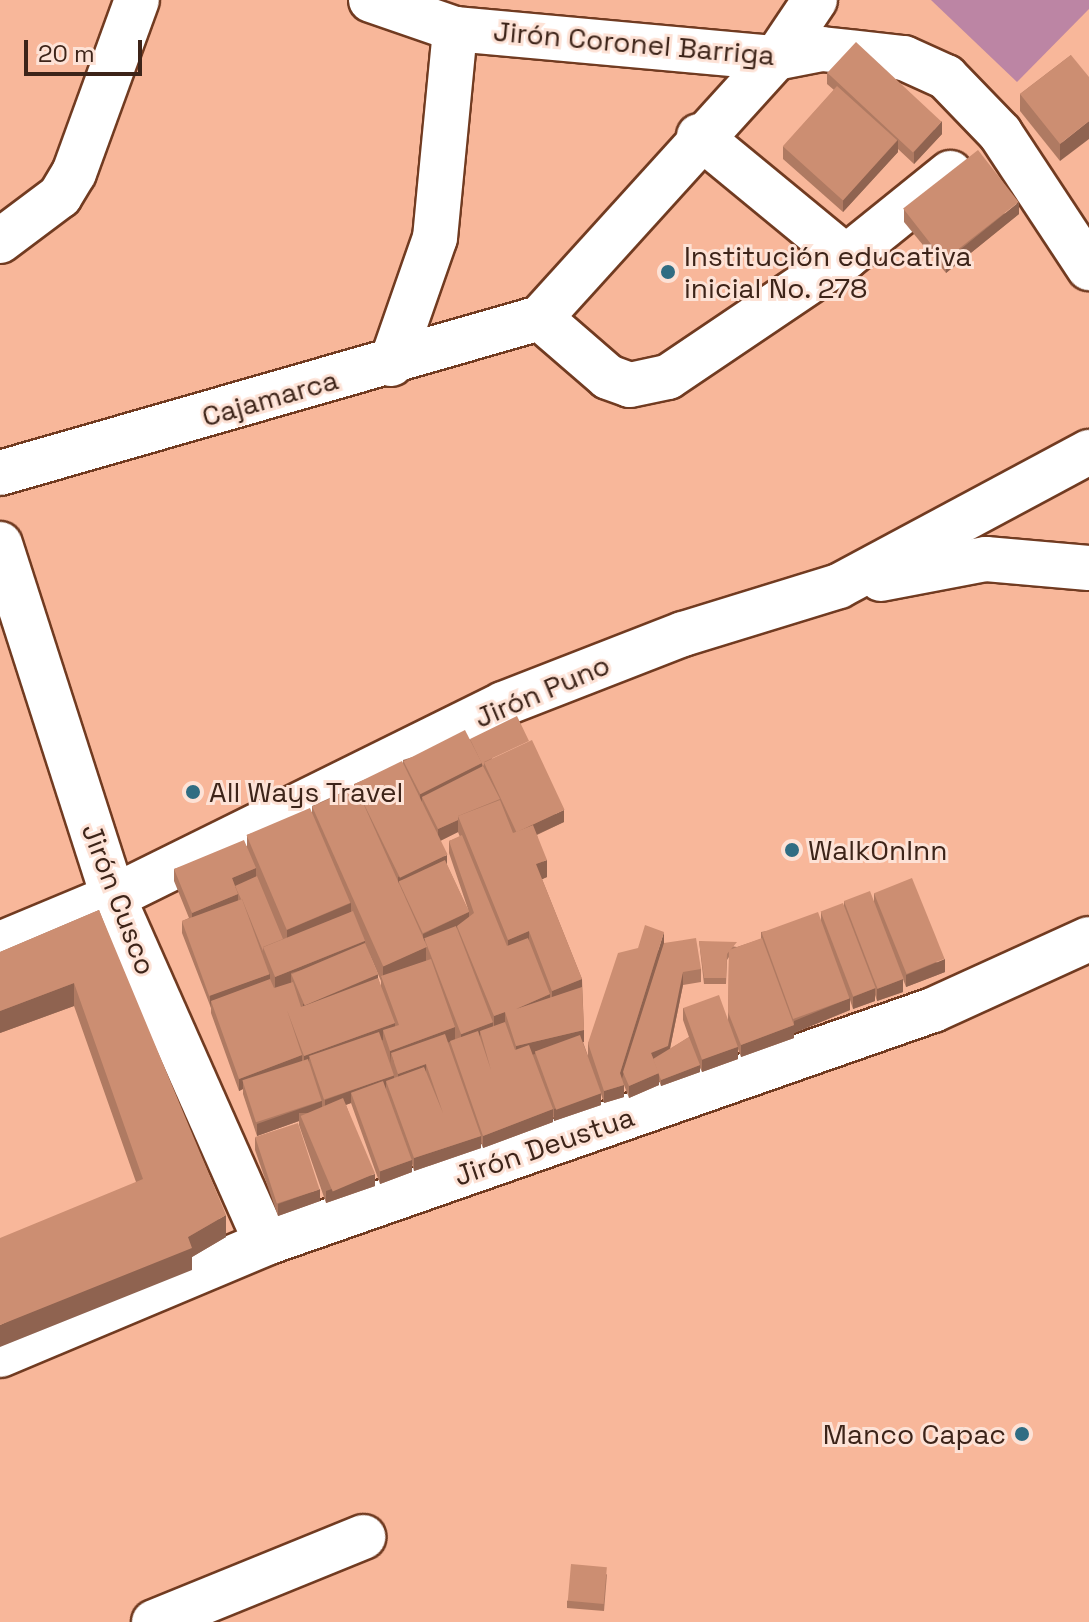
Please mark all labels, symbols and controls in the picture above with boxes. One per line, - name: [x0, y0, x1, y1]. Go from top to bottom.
- street label: Jirón Coronel Barriga: [492, 14, 776, 72]
- scale bar: [28, 24, 146, 74]
- text: 20 m: [38, 38, 95, 69]
- place label: Institución educativa inicial No. 278: [684, 239, 972, 305]
- marker: Institución educativa inicial No. 278: [659, 263, 677, 281]
- street label: Cajamarca: [198, 363, 342, 433]
- street label: Jirón Puno: [469, 647, 615, 735]
- place label: All Ways Travel: [209, 775, 404, 809]
- marker: All Ways Travel: [184, 783, 202, 801]
- street label: Jirón Cusco: [75, 819, 163, 979]
- place label: WalkOnInn: [808, 833, 947, 867]
- marker: WalkOnInn: [783, 841, 801, 859]
- street label: Jirón Deustua: [450, 1100, 638, 1192]
- place label: Manco Capac: [823, 1417, 1006, 1451]
- marker: Manco Capac: [1013, 1425, 1031, 1443]

